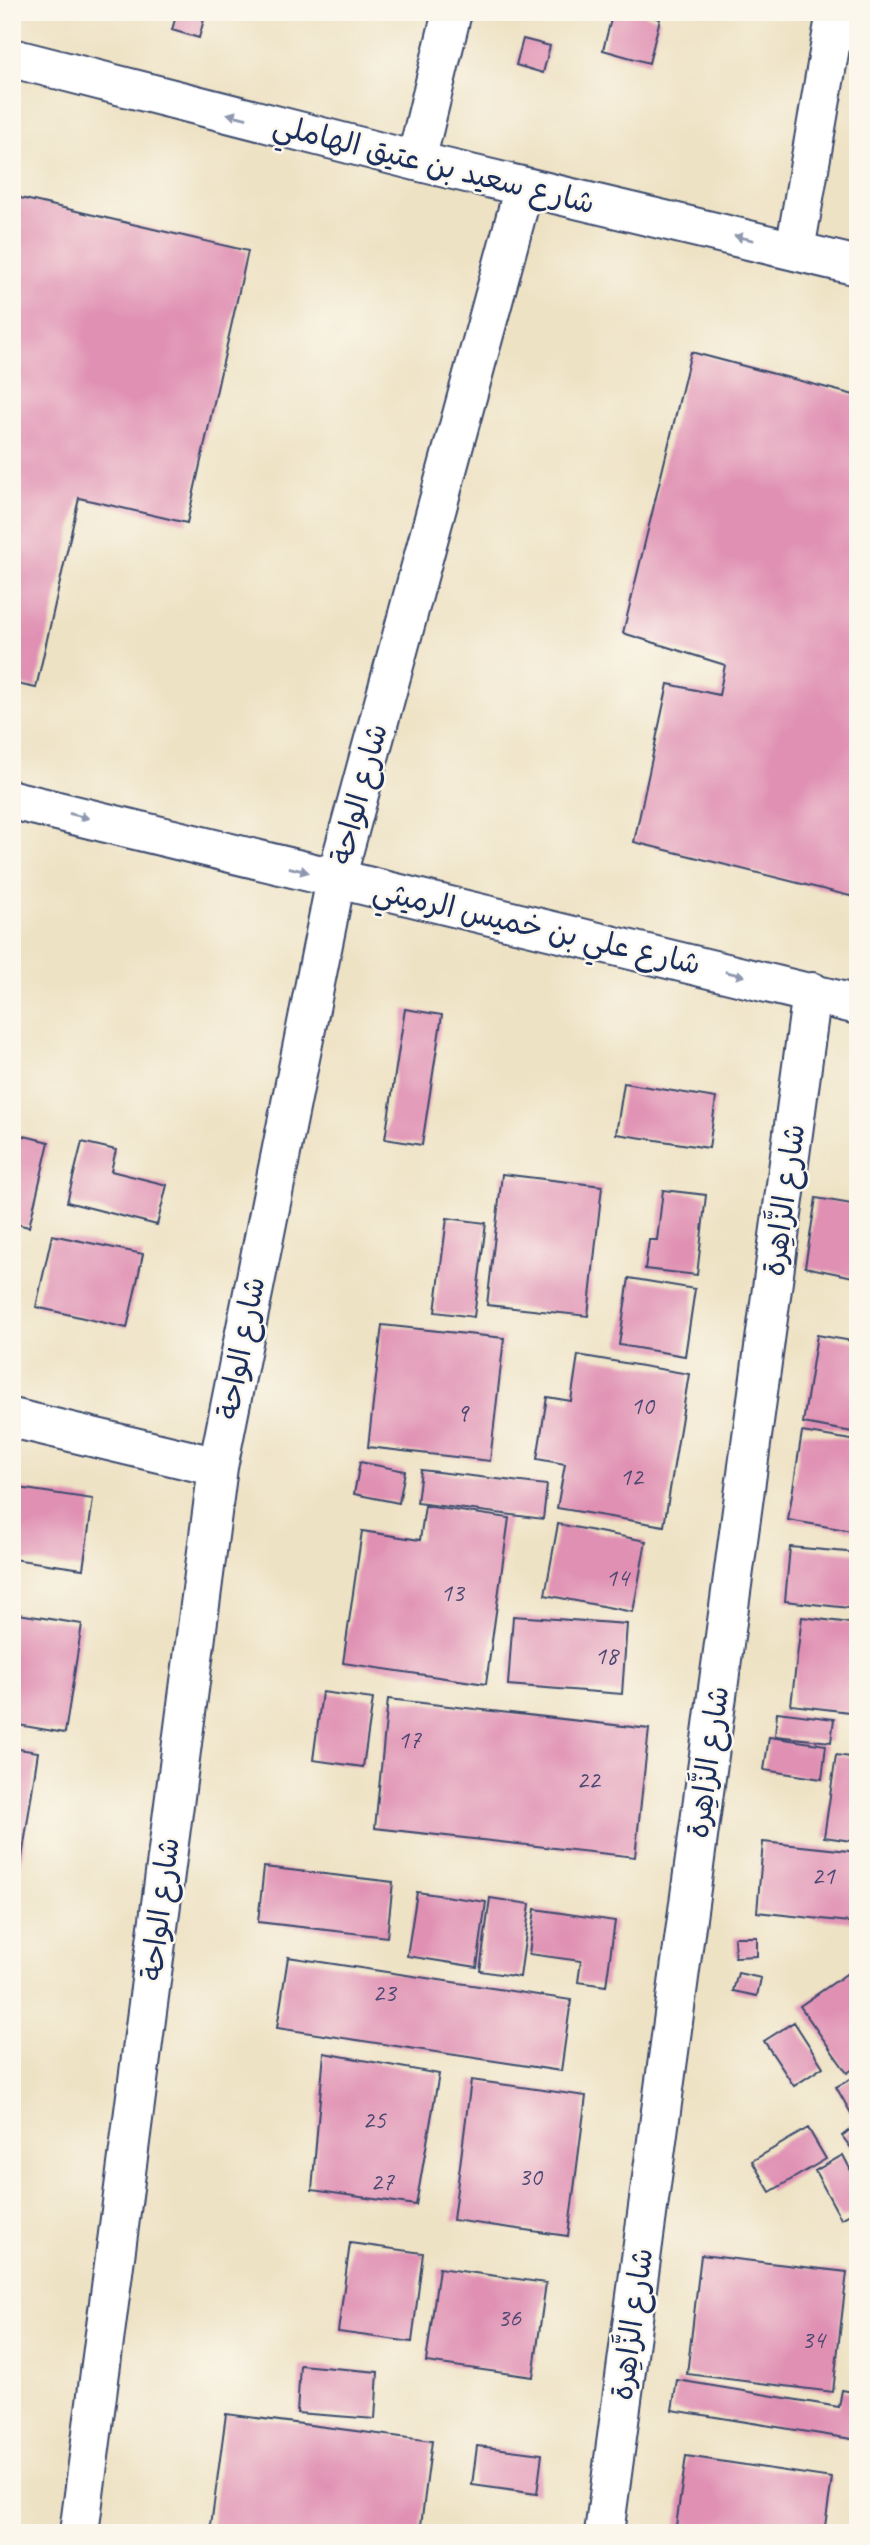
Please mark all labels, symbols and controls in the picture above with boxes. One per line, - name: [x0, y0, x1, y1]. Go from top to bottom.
- street label: شارع سعيد بن عتيق الهاملي: [268, 106, 599, 229]
- one-way arrow: [226, 110, 248, 121]
- one-way arrow: [733, 232, 755, 243]
- street label: شارع الواحة: [322, 719, 398, 869]
- one-way arrow: [68, 811, 90, 822]
- one-way arrow: [289, 865, 311, 876]
- street label: شارع علي بن خميس الرميثي: [368, 871, 705, 990]
- one-way arrow: [724, 969, 746, 980]
- street label: شارع الزَّاهِرة: [754, 1121, 815, 1279]
- street label: شارع الواحة: [209, 1274, 275, 1423]
- house number: 10: [630, 1389, 656, 1422]
- house number: 9: [456, 1396, 470, 1429]
- house number: 12: [619, 1460, 645, 1493]
- house number: 14: [605, 1561, 631, 1594]
- house number: 13: [440, 1576, 466, 1609]
- house number: 18: [594, 1639, 620, 1672]
- street label: شارع الزَّاهِرة: [678, 1683, 739, 1841]
- house number: 17: [397, 1723, 422, 1756]
- house number: 22: [576, 1763, 602, 1796]
- street label: شارع الواحة: [132, 1835, 190, 1983]
- house number: 21: [811, 1859, 836, 1892]
- house number: 23: [372, 1976, 398, 2009]
- house number: 25: [362, 2103, 387, 2136]
- house number: 30: [518, 2160, 544, 2193]
- house number: 27: [370, 2165, 395, 2198]
- street label: شارع الزَّاهِرة: [602, 2245, 663, 2403]
- house number: 36: [497, 2301, 522, 2334]
- house number: 34: [801, 2323, 827, 2356]

